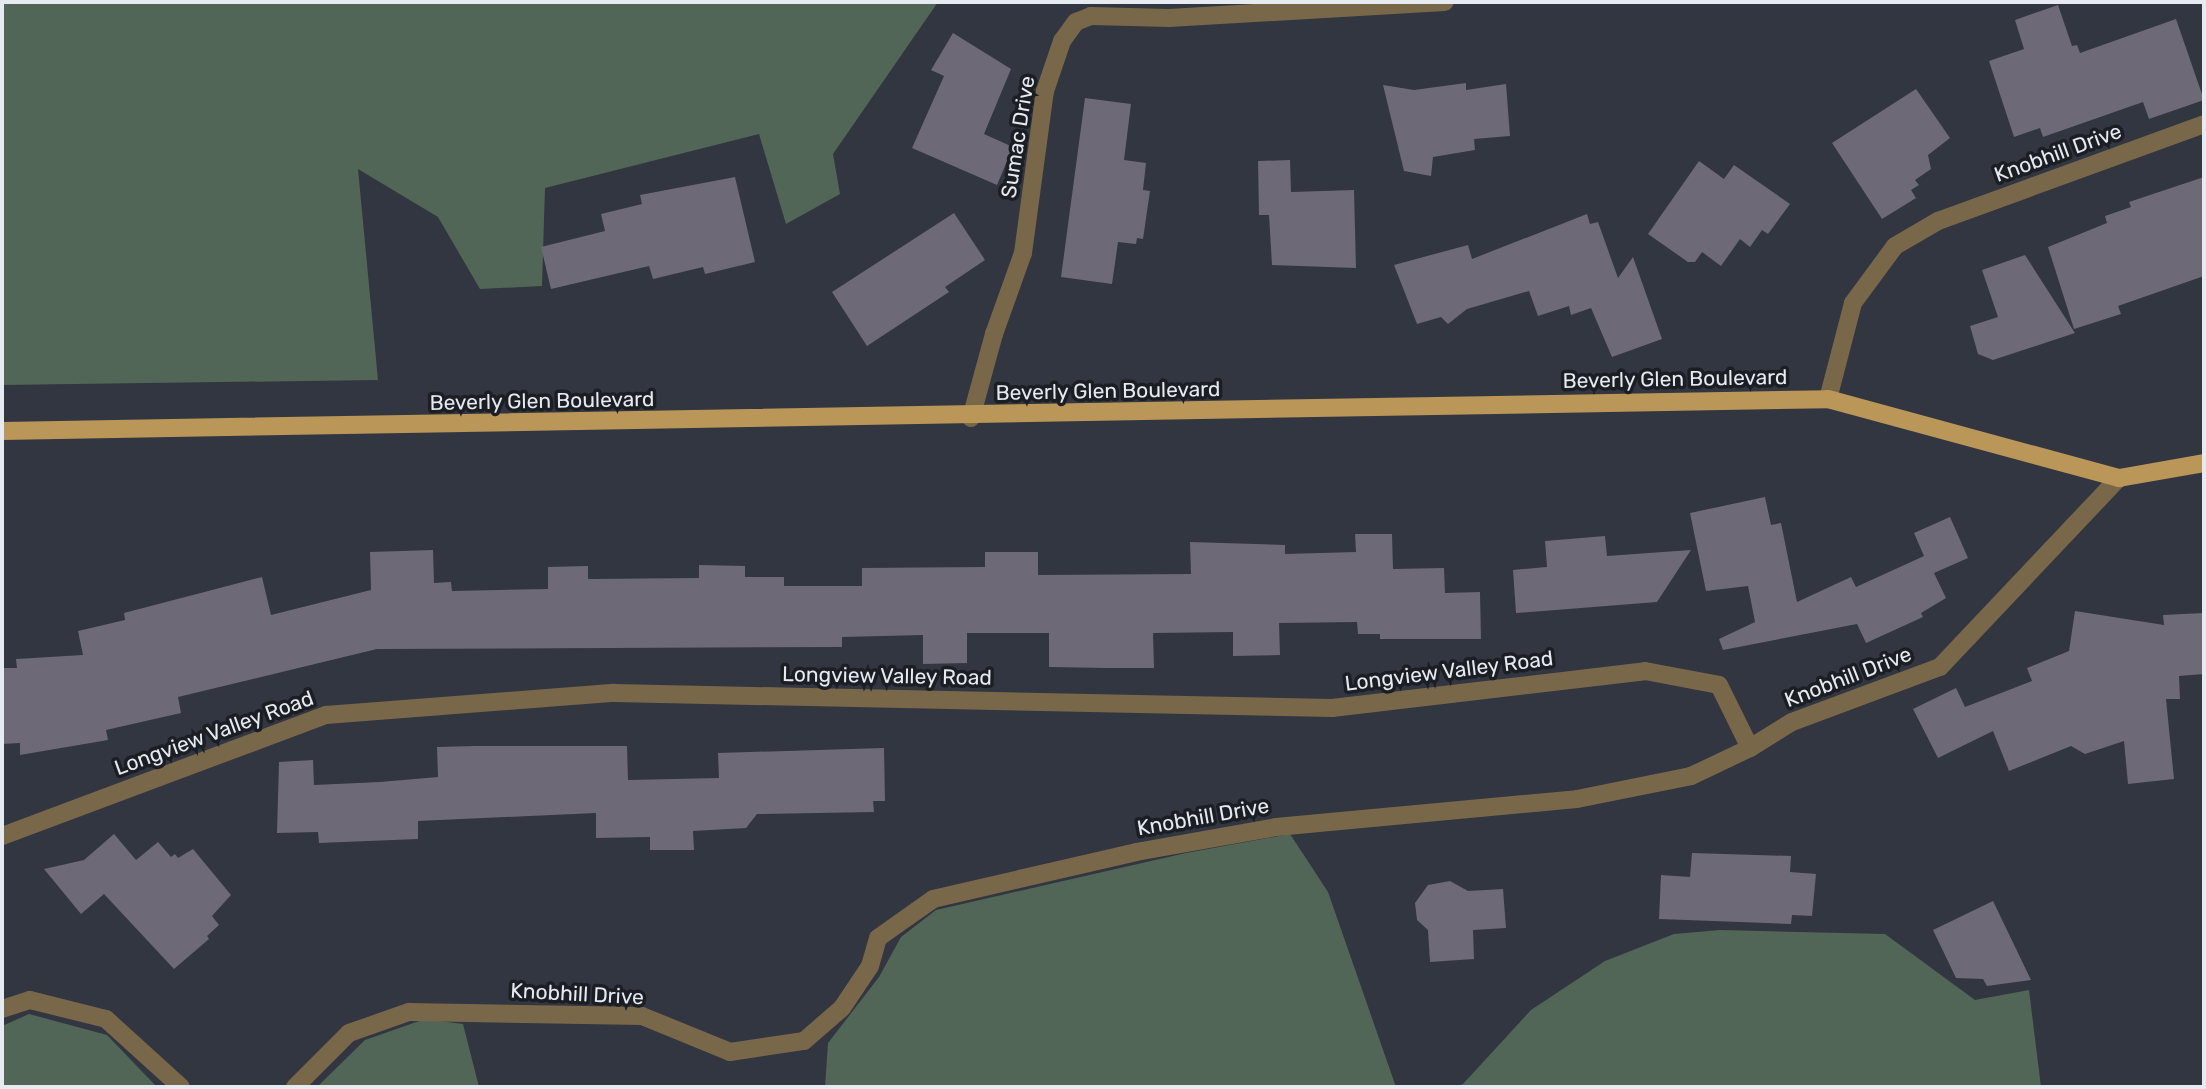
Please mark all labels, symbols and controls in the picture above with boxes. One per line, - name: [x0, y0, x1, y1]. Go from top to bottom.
- street label: Sumac Drive: [996, 74, 1040, 200]
- street label: Knobhill Drive: [1991, 118, 2125, 188]
- street label: Beverly Glen Boulevard: [1562, 364, 1788, 394]
- street label: Beverly Glen Boulevard: [995, 376, 1221, 406]
- street label: Beverly Glen Boulevard: [429, 386, 655, 416]
- street label: Knobhill Drive: [1781, 641, 1915, 713]
- street label: Longview Valley Road: [1343, 646, 1555, 696]
- street label: Longview Valley Road: [781, 662, 993, 690]
- street label: Longview Valley Road: [110, 685, 318, 781]
- street label: Knobhill Drive: [1135, 793, 1271, 841]
- street label: Knobhill Drive: [510, 978, 644, 1010]

